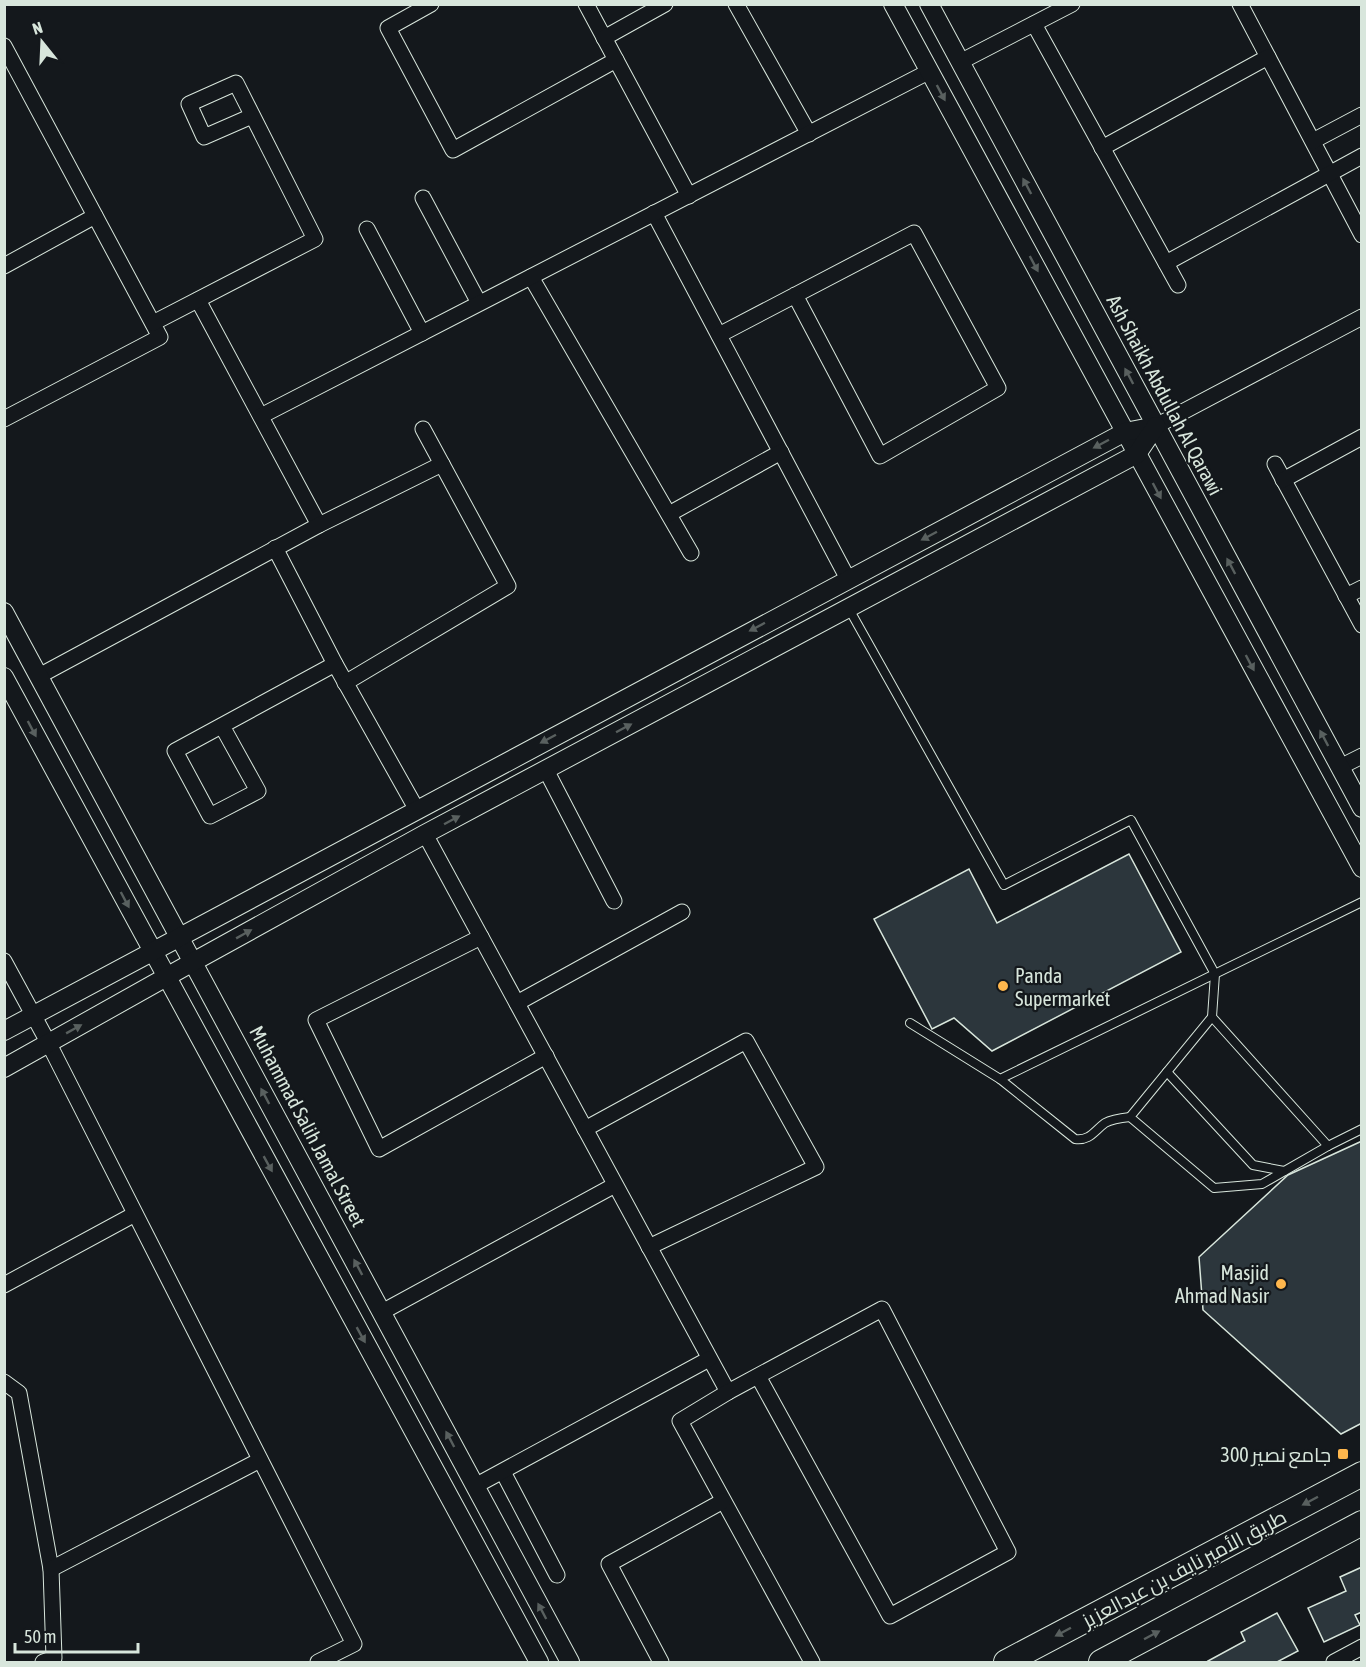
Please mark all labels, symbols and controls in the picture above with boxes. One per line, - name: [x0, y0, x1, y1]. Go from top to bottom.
- north arrow: [12, 12, 72, 72]
- text: N: [30, 18, 45, 38]
- one-way arrow: [936, 85, 946, 102]
- one-way arrow: [1022, 177, 1031, 194]
- one-way arrow: [1029, 256, 1039, 273]
- street label: Ash Shaikh Abdullah Al Qarawi: [1102, 291, 1228, 499]
- one-way arrow: [1124, 367, 1134, 384]
- one-way arrow: [1092, 439, 1109, 449]
- one-way arrow: [1152, 483, 1162, 500]
- one-way arrow: [920, 531, 937, 541]
- one-way arrow: [1226, 557, 1236, 574]
- one-way arrow: [748, 622, 765, 632]
- one-way arrow: [1245, 654, 1255, 671]
- one-way arrow: [27, 720, 37, 737]
- one-way arrow: [616, 723, 633, 733]
- one-way arrow: [1319, 729, 1329, 746]
- one-way arrow: [539, 734, 557, 744]
- one-way arrow: [444, 815, 461, 825]
- one-way arrow: [120, 892, 130, 909]
- one-way arrow: [236, 929, 253, 939]
- place label: Panda Supermarket: [1015, 964, 1111, 1010]
- marker: Panda Supermarket: [996, 979, 1010, 993]
- street label: Muhammad Salih Jamal Street: [245, 1022, 371, 1230]
- one-way arrow: [66, 1024, 83, 1034]
- one-way arrow: [261, 1087, 270, 1104]
- one-way arrow: [263, 1156, 273, 1173]
- one-way arrow: [353, 1259, 363, 1276]
- place label: Masjid Ahmad Nasir: [1175, 1261, 1270, 1307]
- marker: Masjid Ahmad Nasir: [1274, 1277, 1288, 1291]
- one-way arrow: [356, 1327, 366, 1344]
- one-way arrow: [445, 1430, 455, 1447]
- place label: جامع نصير 300: [1221, 1443, 1331, 1469]
- marker: جامع نصير 300: [1336, 1447, 1350, 1461]
- one-way arrow: [1301, 1496, 1318, 1506]
- street label: طريق الأمير نايف بن عبدالعزيز: [1077, 1504, 1291, 1634]
- one-way arrow: [537, 1602, 547, 1619]
- scale bar: [15, 1616, 138, 1654]
- text: 50 m: [24, 1626, 56, 1647]
- one-way arrow: [1055, 1627, 1072, 1637]
- one-way arrow: [1144, 1630, 1161, 1640]

